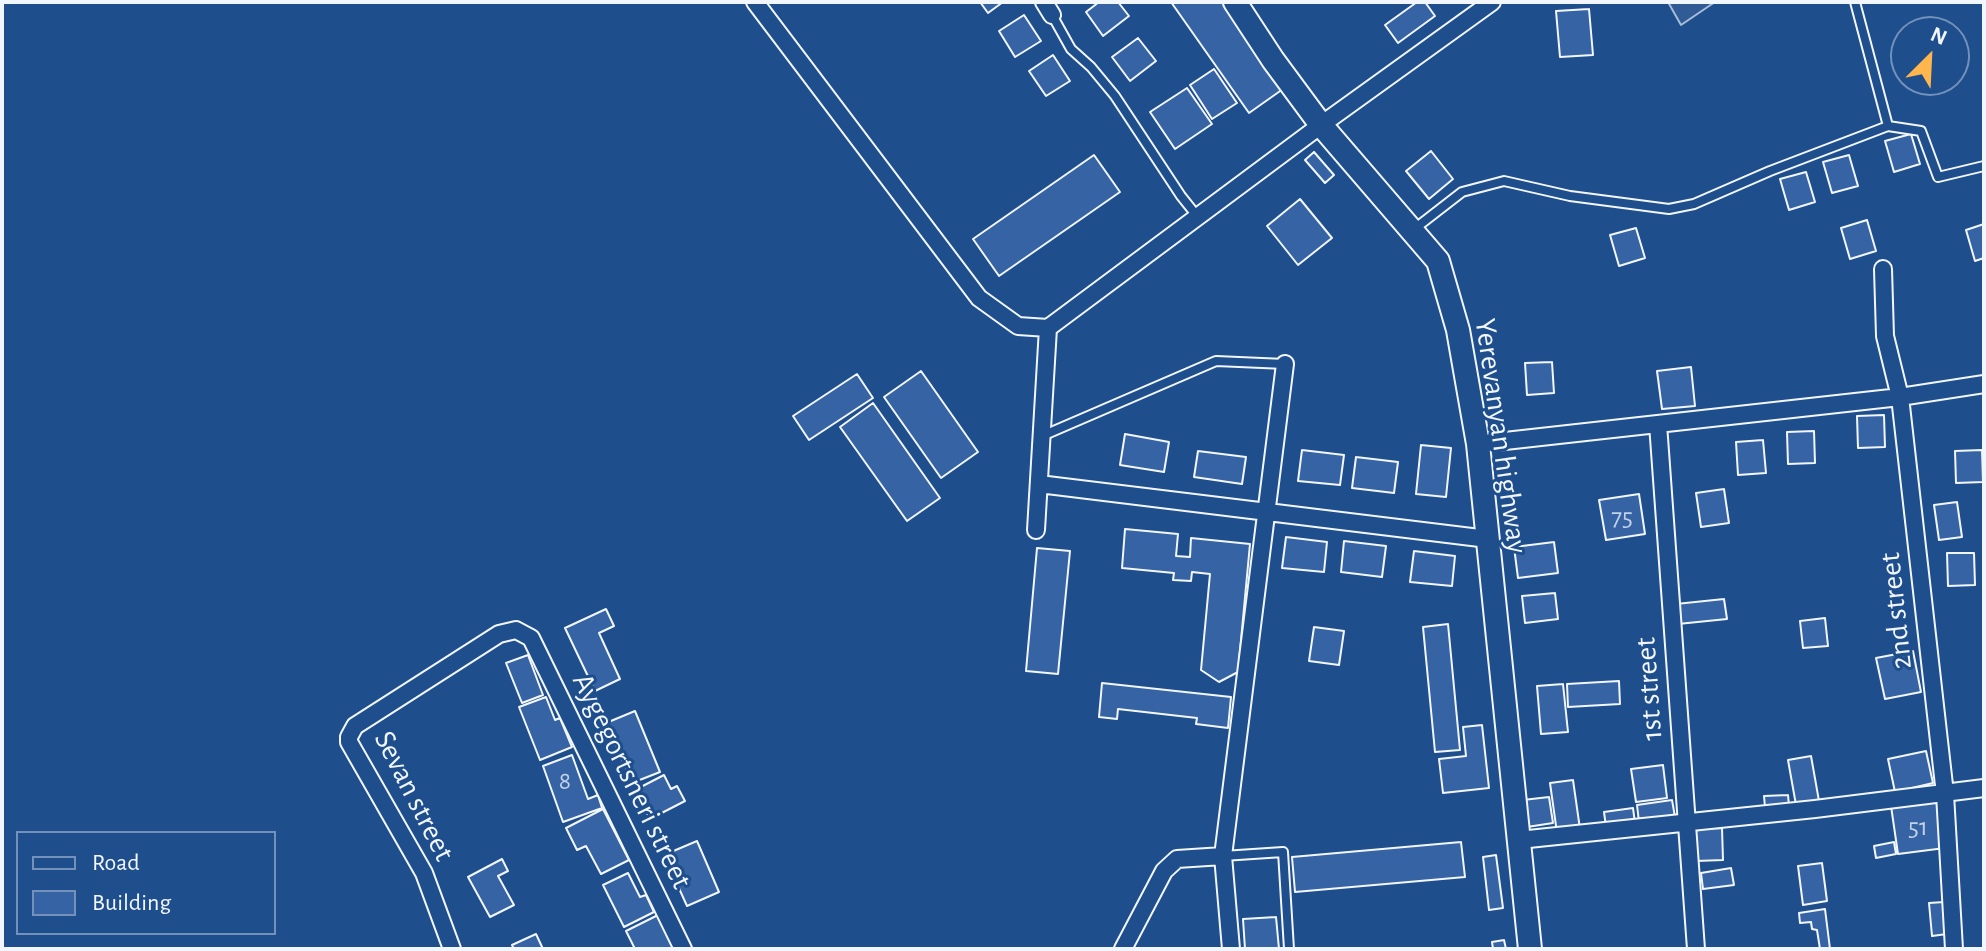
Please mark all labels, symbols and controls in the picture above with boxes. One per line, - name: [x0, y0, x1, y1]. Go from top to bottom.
- north arrow: [1890, 16, 1970, 96]
- text: N: [1927, 23, 1950, 49]
- street label: Yerevanyan highway: [1467, 316, 1535, 556]
- house number: 75: [1611, 501, 1633, 533]
- street label: 2nd street: [1872, 551, 1920, 671]
- street label: 1st street: [1627, 636, 1671, 742]
- street label: Aygegortsneri street: [564, 667, 700, 895]
- street label: Sevan street: [366, 725, 462, 867]
- house number: 8: [559, 765, 571, 797]
- house number: 51: [1908, 811, 1928, 843]
- legend: [16, 831, 276, 935]
- text: Road: [92, 851, 140, 875]
- text: Building: [92, 891, 171, 915]

